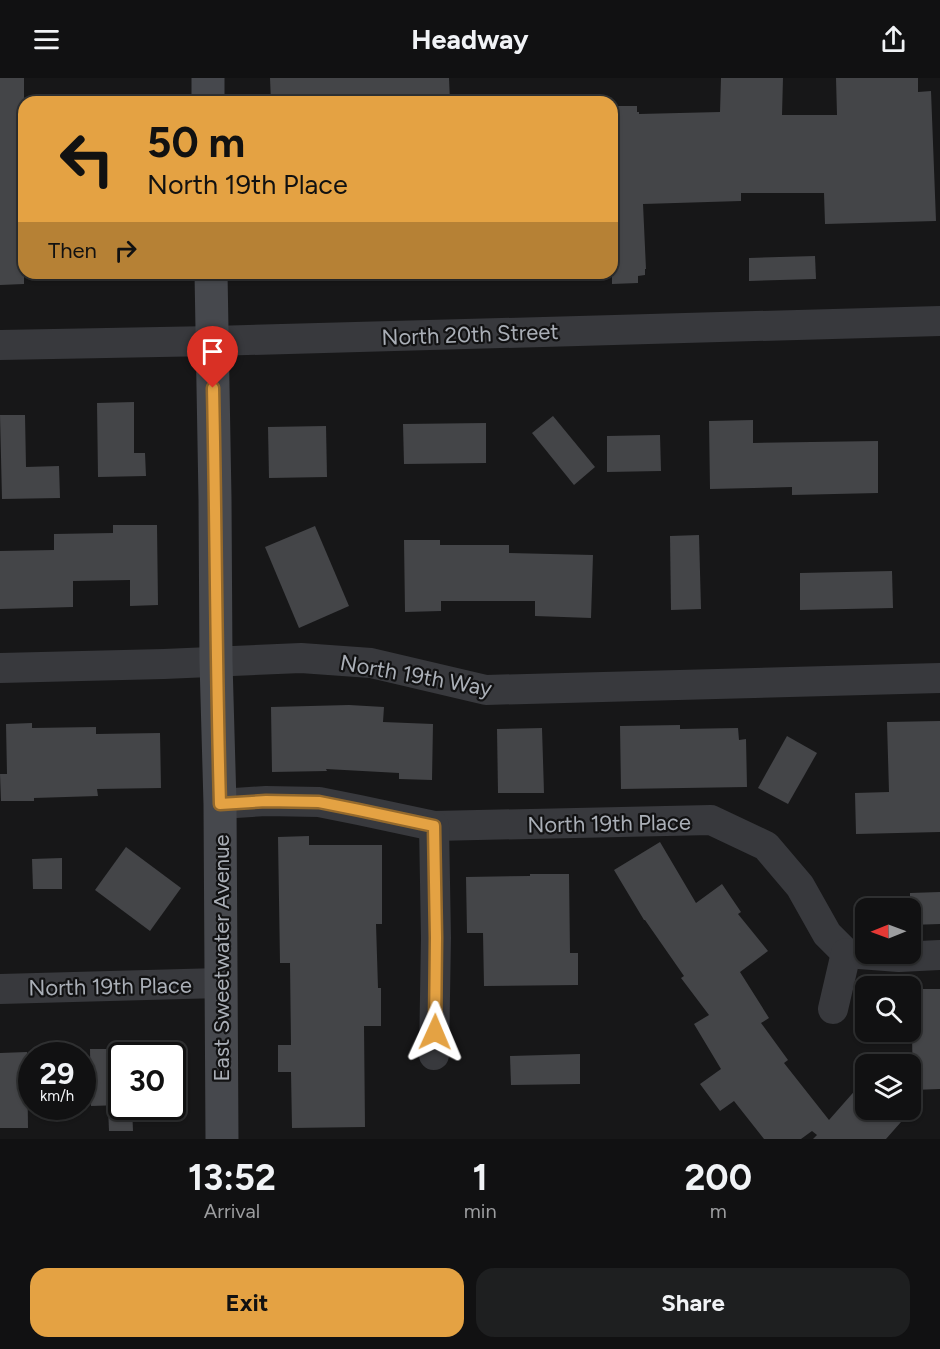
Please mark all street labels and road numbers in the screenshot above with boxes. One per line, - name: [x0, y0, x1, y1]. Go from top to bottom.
- street label: North 20th Street: [381, 318, 559, 351]
- street label: North 19th Way: [338, 649, 494, 702]
- street label: North 19th Place: [527, 809, 691, 838]
- street label: East Sweetwater Avenue: [208, 835, 235, 1081]
- street label: North 19th Place: [28, 972, 192, 1001]

